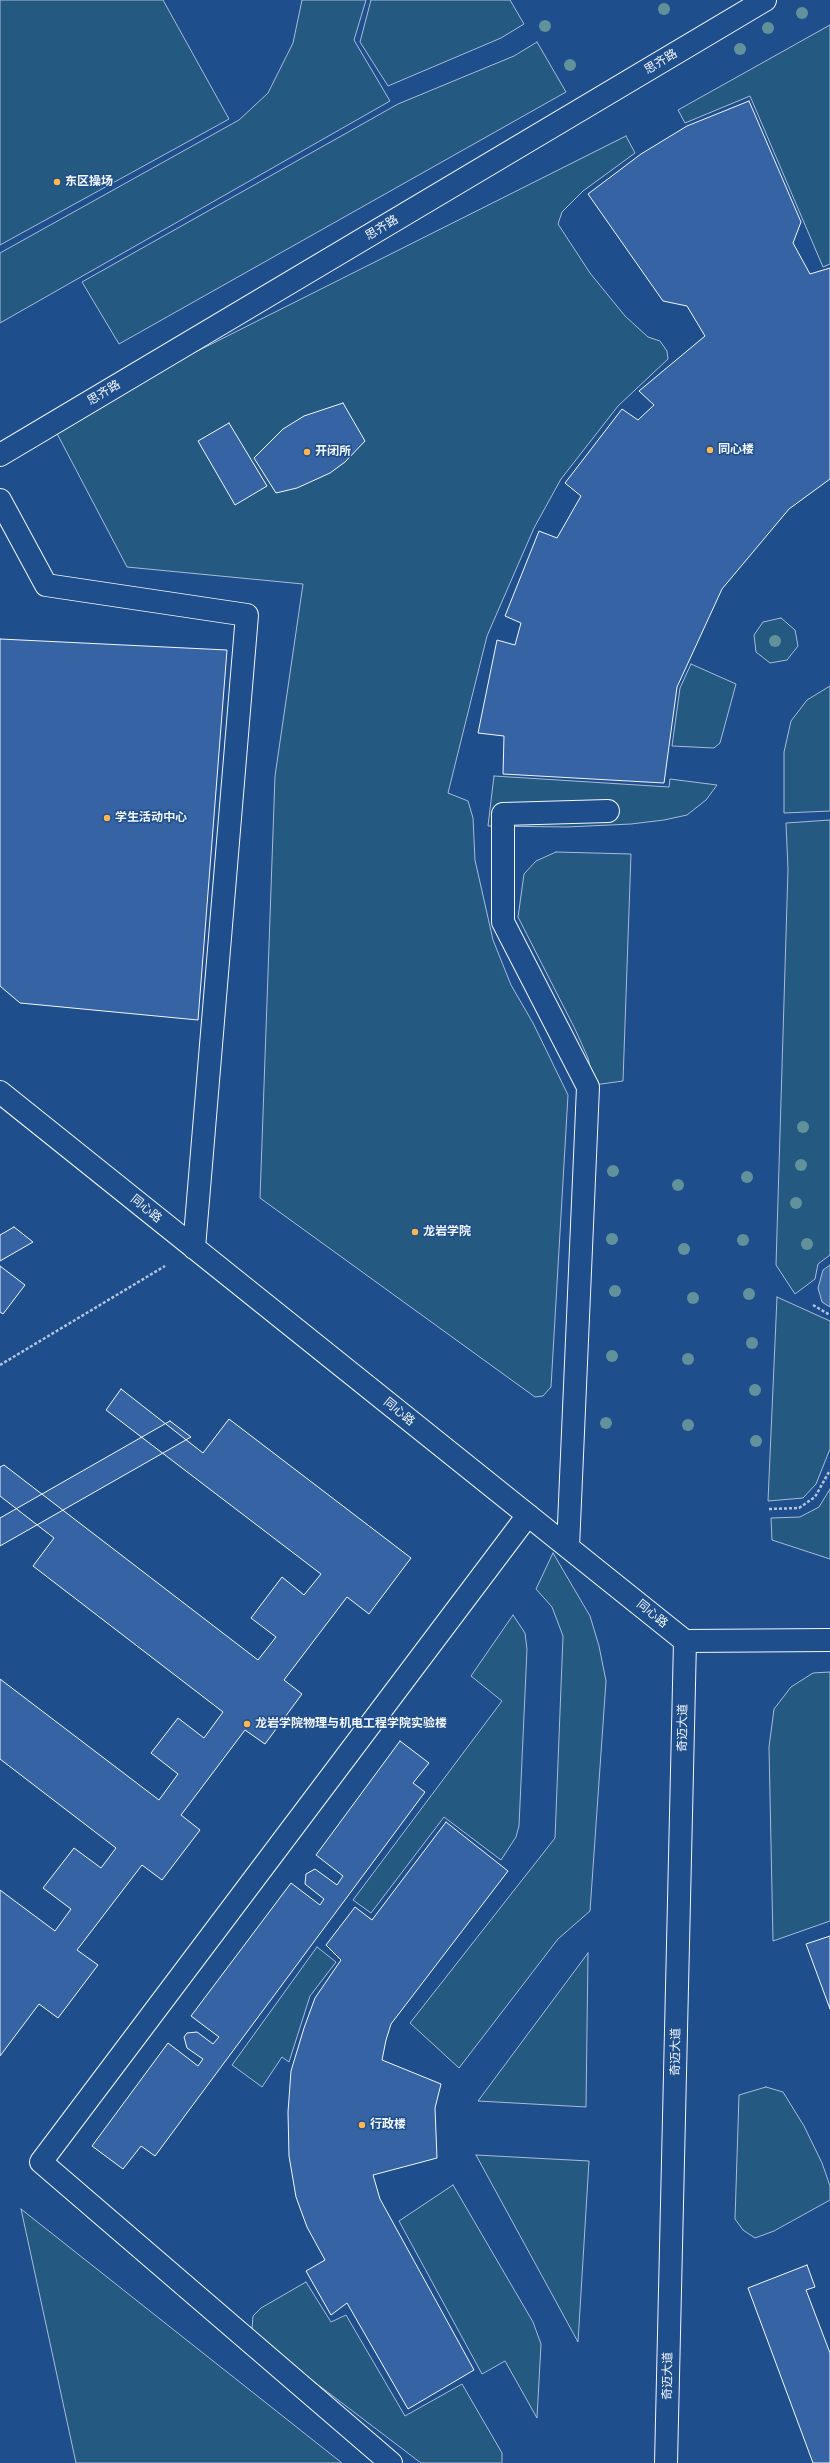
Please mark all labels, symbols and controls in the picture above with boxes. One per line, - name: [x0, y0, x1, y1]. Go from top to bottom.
- street label: 思齐路: [642, 47, 680, 77]
- place label: 东区操场: [65, 175, 113, 189]
- marker: 东区操场: [52, 177, 62, 187]
- street label: 思齐路: [363, 213, 401, 243]
- street label: 思齐路: [85, 378, 123, 408]
- place label: 同心楼: [718, 443, 754, 457]
- place label: 开闭所: [315, 445, 351, 459]
- marker: 同心楼: [705, 445, 715, 455]
- marker: 开闭所: [302, 447, 312, 457]
- place label: 学生活动中心: [115, 811, 187, 825]
- marker: 学生活动中心: [102, 813, 112, 823]
- street label: 同心路: [127, 1192, 165, 1226]
- place label: 龙岩学院: [423, 1225, 471, 1239]
- marker: 龙岩学院: [410, 1227, 420, 1237]
- street label: 同心路: [380, 1395, 418, 1429]
- street label: 同心路: [633, 1597, 671, 1631]
- street label: 奇迈大道: [675, 1704, 691, 1752]
- place label: 龙岩学院物理与机电工程学院实验楼: [255, 1717, 447, 1731]
- marker: 龙岩学院物理与机电工程学院实验楼: [242, 1719, 252, 1729]
- street label: 奇迈大道: [668, 2028, 684, 2076]
- place label: 行政楼: [370, 2118, 406, 2132]
- marker: 行政楼: [357, 2120, 367, 2130]
- street label: 奇迈大道: [660, 2352, 676, 2400]

